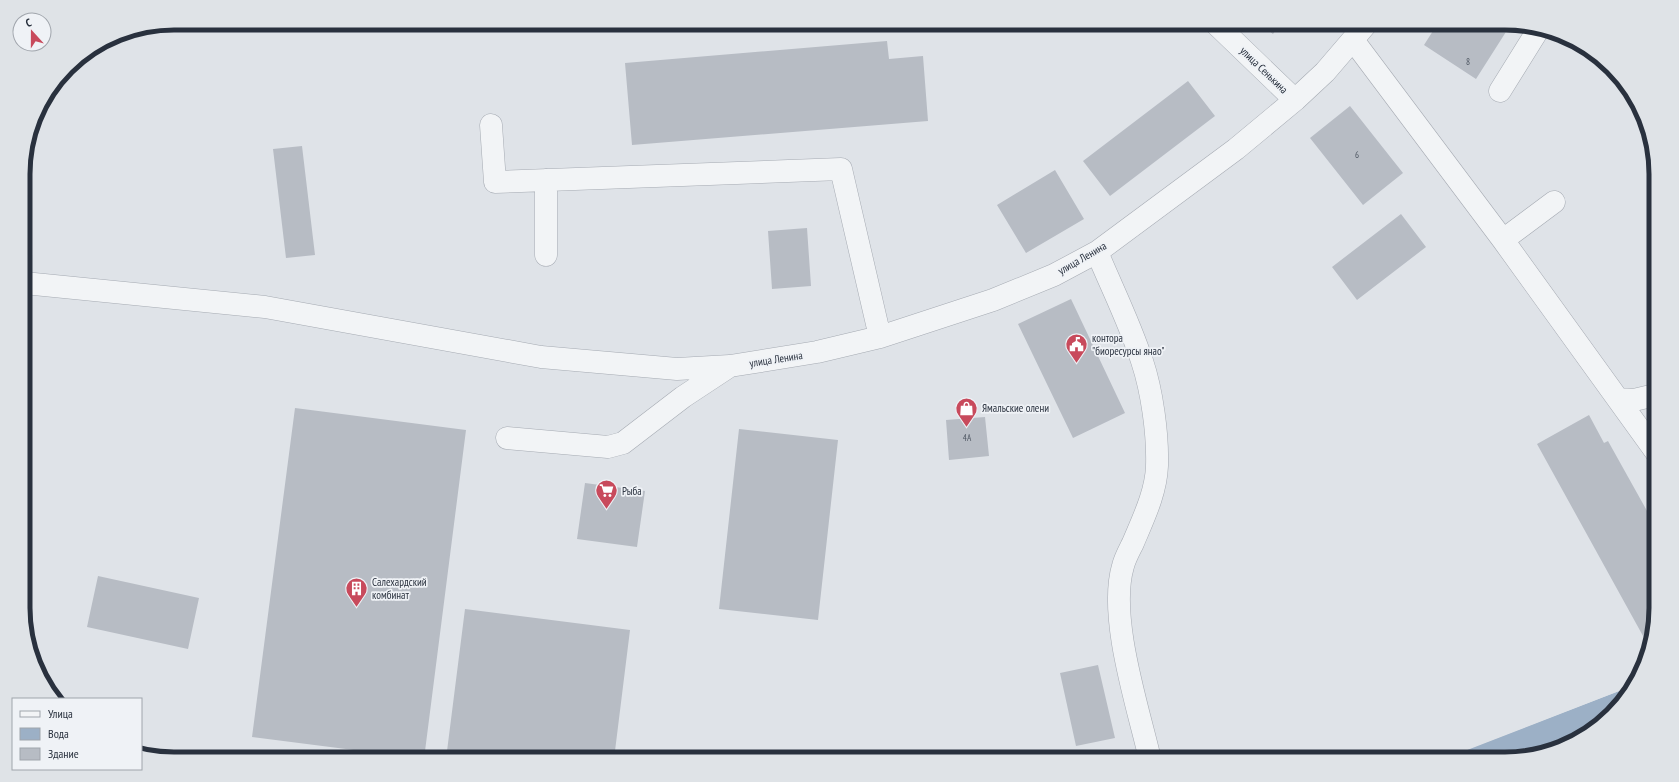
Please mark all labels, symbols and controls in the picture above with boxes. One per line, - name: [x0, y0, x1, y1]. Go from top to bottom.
- north arrow: [12, 12, 52, 52]
- text: С: [24, 15, 33, 30]
- street label: улица Сенькина: [1237, 44, 1291, 96]
- house number: 8: [1466, 56, 1470, 67]
- house number: 6: [1355, 149, 1359, 160]
- street label: улица Ленина: [1055, 239, 1109, 277]
- public building icon: контора "биоресурсы янао": [1063, 331, 1089, 364]
- place label: контора "биоресурсы янао": [1092, 331, 1164, 358]
- street label: улица Ленина: [748, 348, 804, 370]
- shop icon: Ямальские олени: [953, 395, 979, 428]
- place label: Ямальские олени: [982, 401, 1049, 415]
- house number: 4А: [963, 432, 972, 443]
- supermarket icon: Рыба: [594, 478, 620, 511]
- place label: Рыба: [622, 484, 642, 498]
- building icon: Салехардский комбинат: [343, 575, 369, 608]
- place label: Салехардский комбинат: [372, 575, 427, 602]
- legend: [12, 698, 142, 770]
- text: Улица: [48, 706, 73, 721]
- text: Вода: [48, 726, 69, 741]
- text: Здание: [48, 746, 79, 761]

